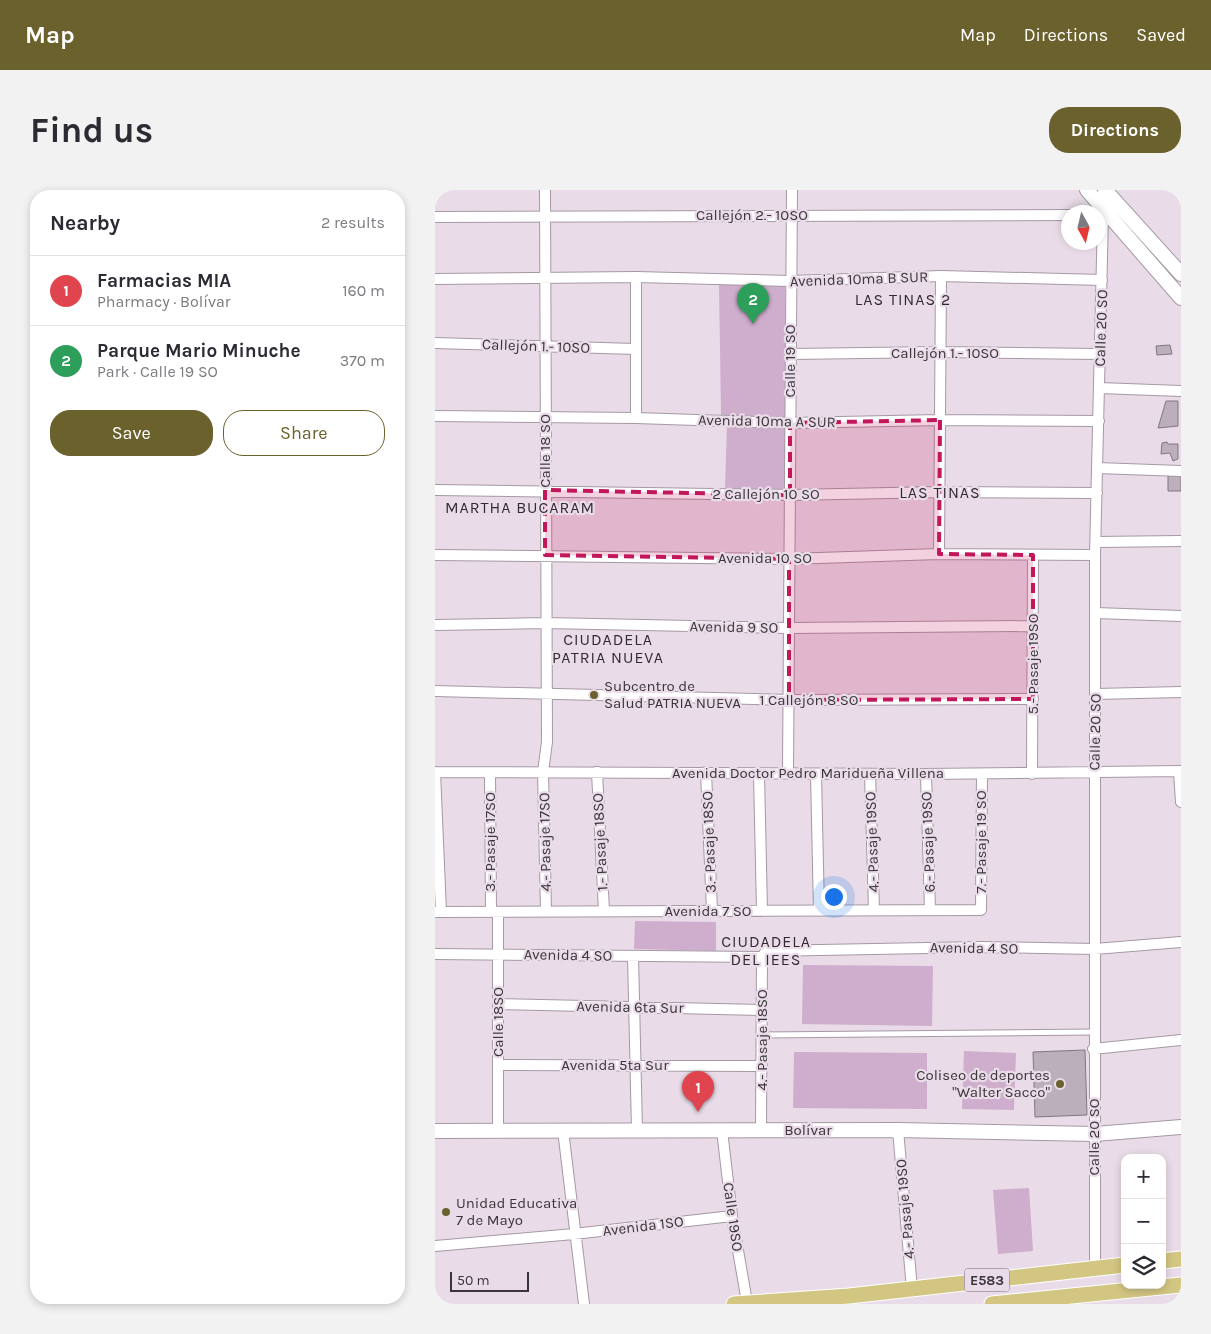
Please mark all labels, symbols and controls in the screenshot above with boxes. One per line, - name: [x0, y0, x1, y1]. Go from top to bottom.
- text: Map: [25, 21, 75, 49]
- text: Map: [960, 24, 996, 46]
- text: Directions: [1024, 24, 1108, 46]
- text: Saved: [1136, 24, 1186, 46]
- button: Directions: [1049, 107, 1181, 153]
- text: Find us: [30, 110, 153, 151]
- north arrow: [1061, 205, 1106, 250]
- street label: Callejón 2.- 10SO: [696, 206, 808, 224]
- text: Nearby: [50, 211, 120, 235]
- text: 2 results: [321, 213, 385, 232]
- street label: Avenida 10ma B SUR: [790, 268, 928, 290]
- text: Farmacias MIA: [97, 270, 231, 292]
- text: 1: [63, 281, 69, 300]
- text: 160 m: [342, 281, 385, 300]
- pin: 2: [737, 283, 769, 324]
- street label: Calle 20 SO: [1091, 289, 1111, 367]
- district label: LAS TINAS 2: [855, 290, 951, 309]
- text: Pharmacy · Bolívar: [97, 292, 231, 311]
- street label: Calle 19 SO: [781, 324, 799, 398]
- street label: Callejón 1.- 10SO: [482, 335, 590, 357]
- text: Parque Mario Minuche: [97, 340, 301, 362]
- street label: Callejón 1.- 10SO: [891, 344, 999, 362]
- text: 2: [61, 351, 71, 370]
- text: 370 m: [340, 351, 385, 370]
- text: Park · Calle 19 SO: [97, 362, 218, 381]
- button: Save: [50, 410, 213, 456]
- button: Share: [223, 410, 385, 456]
- street label: Avenida 10ma A SUR: [698, 411, 836, 431]
- street label: Calle 18 SO: [536, 414, 554, 488]
- district label: LAS TINAS: [899, 483, 981, 502]
- street label: 2 Callejón 10 SO: [712, 485, 820, 503]
- district label: MARTHA BUCARAM: [445, 498, 595, 517]
- street label: Avenida 10 SO: [718, 549, 812, 567]
- street label: 5.- Pasaje 19SO: [1024, 613, 1042, 715]
- street label: Avenida 9 SO: [689, 617, 779, 637]
- district label: CIUDADELA PATRIA NUEVA: [552, 630, 664, 667]
- place label: Subcentro de Salud PATRIA NUEVA: [604, 677, 741, 712]
- marker: Subcentro de Salud PATRIA NUEVA: [588, 689, 600, 701]
- street label: 1 Callejón 8 SO: [759, 691, 859, 709]
- street label: Calle 20 SO: [1085, 693, 1105, 771]
- street label: Avenida Doctor Pedro Maridueña Villena: [672, 764, 944, 782]
- street label: 7.- Pasaje 19 SO: [972, 790, 990, 894]
- street label: 3.- Pasaje 18SO: [698, 791, 720, 893]
- street label: 4.- Pasaje 19SO: [861, 791, 883, 893]
- street label: 6.- Pasaje 19SO: [917, 791, 939, 893]
- street label: 3.- Pasaje 17SO: [481, 792, 499, 892]
- street label: 4.- Pasaje 17SO: [535, 792, 555, 892]
- street label: 1.- Pasaje 18SO: [588, 793, 612, 891]
- your location: [821, 884, 847, 910]
- street label: Avenida 7 SO: [664, 902, 752, 920]
- district label: CIUDADELA DEL IEES: [721, 932, 811, 969]
- street label: Avenida 4 SO: [930, 938, 1018, 958]
- street label: Avenida 4 SO: [524, 945, 612, 965]
- street label: Calle 18SO: [489, 987, 507, 1057]
- street label: 4.- Pasaje 18SO: [753, 989, 771, 1091]
- street label: Avenida 6ta Sur: [576, 997, 684, 1017]
- street label: Avenida 5ta Sur: [561, 1056, 669, 1074]
- place label: Coliseo de deportes "Walter Sacco": [916, 1066, 1050, 1101]
- pin: 1: [682, 1071, 714, 1112]
- marker: Coliseo de deportes "Walter Sacco": [1054, 1078, 1066, 1090]
- street label: Calle 20 SO: [1085, 1098, 1103, 1176]
- street label: Bolívar: [784, 1121, 832, 1139]
- map controls: [1121, 1154, 1166, 1289]
- button: +: [1121, 1154, 1166, 1199]
- street label: 4.- Pasaje 19S0: [892, 1158, 918, 1260]
- street label: Calle 19SO: [719, 1181, 747, 1253]
- place label: Unidad Educativa 7 de Mayo: [456, 1194, 577, 1229]
- button: −: [1121, 1199, 1166, 1244]
- marker: Unidad Educativa 7 de Mayo: [440, 1206, 452, 1218]
- street label: Avenida 1SO: [601, 1212, 685, 1240]
- button: layers: [1121, 1244, 1166, 1289]
- road number: E583: [965, 1268, 1009, 1292]
- scale bar: [450, 1269, 529, 1292]
- text: 50 m: [457, 1272, 490, 1289]

